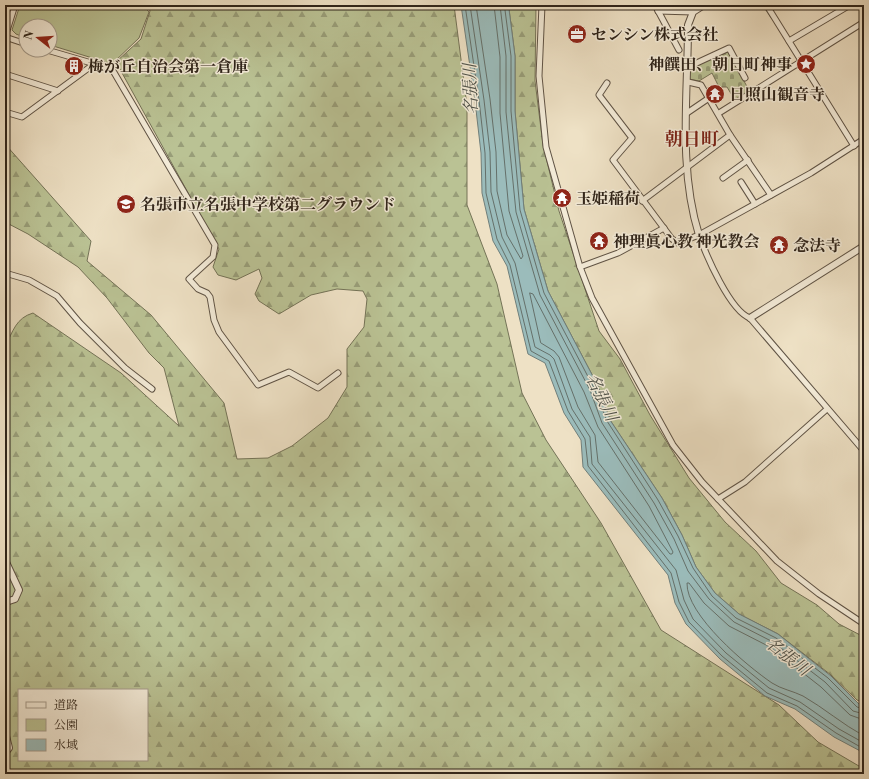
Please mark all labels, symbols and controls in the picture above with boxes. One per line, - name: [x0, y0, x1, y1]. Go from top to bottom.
- north arrow: [18, 18, 58, 58]
- office icon: センシン株式会社: [566, 23, 588, 45]
- place label: センシン株式会社: [591, 25, 718, 45]
- text: N: [21, 29, 37, 42]
- place icon: 神饌田、朝日町神事: [795, 53, 817, 75]
- building icon: 梅が丘自治会第一倉庫: [63, 55, 85, 77]
- place label: 神饌田、朝日町神事: [648, 55, 792, 75]
- place label: 梅が丘自治会第一倉庫: [88, 57, 248, 77]
- water label: 名張川: [459, 61, 483, 115]
- temple icon: 日照山観音寺: [704, 83, 726, 105]
- place label: 日照山観音寺: [729, 85, 825, 105]
- district label: 朝日町: [665, 128, 719, 151]
- temple icon: 玉姫稲荷: [551, 187, 573, 209]
- place label: 玉姫稲荷: [576, 189, 640, 209]
- school or university icon: 名張市立名張中学校第二グラウンド: [115, 193, 137, 215]
- place label: 名張市立名張中学校第二グラウンド: [140, 195, 396, 215]
- temple icon: 神理眞心教 神光教会: [588, 230, 610, 252]
- place label: 神理眞心教 神光教会: [613, 232, 760, 252]
- temple icon: 念法寺: [768, 234, 790, 256]
- place label: 念法寺: [793, 236, 841, 256]
- water label: 名張川: [580, 370, 623, 427]
- water label: 名張川: [761, 632, 816, 682]
- legend: [18, 689, 148, 761]
- text: 道路: [54, 698, 78, 713]
- text: 公園: [54, 718, 78, 733]
- text: 水域: [54, 738, 78, 753]

